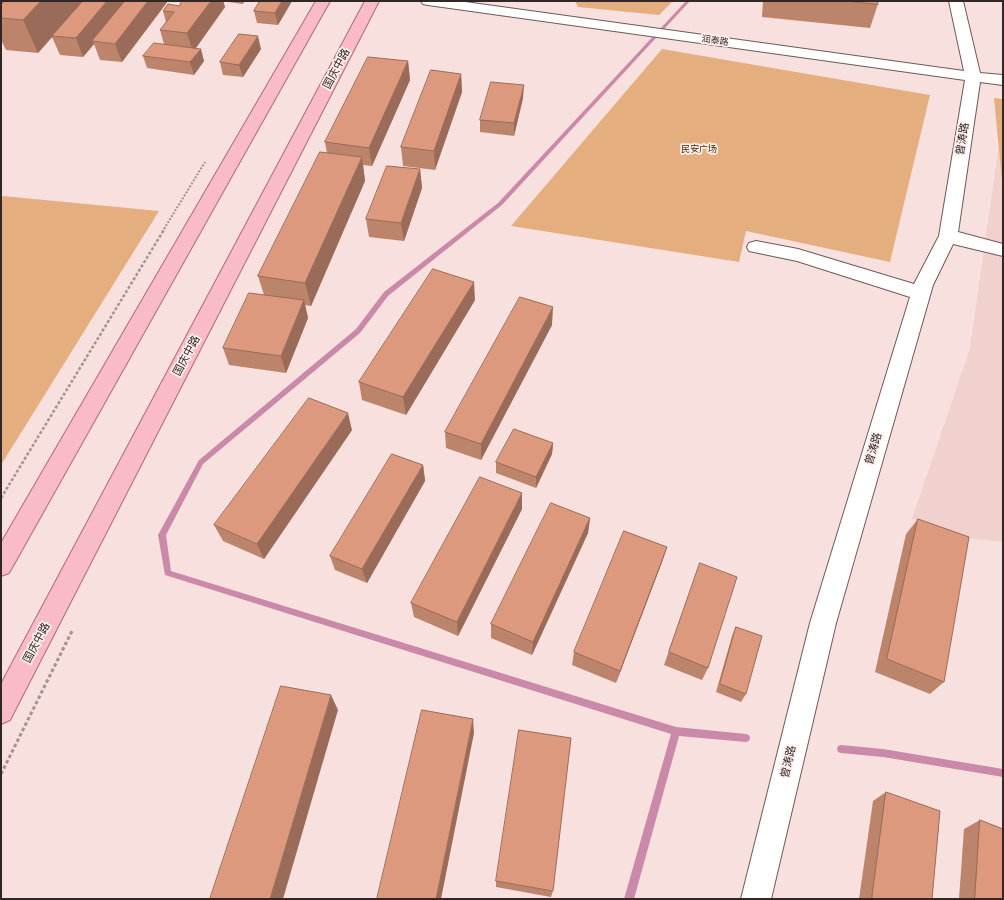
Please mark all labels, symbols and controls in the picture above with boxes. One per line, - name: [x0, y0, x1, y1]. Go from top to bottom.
- street label: 润泰路: [701, 34, 729, 48]
- street label: 国庆中路: [321, 46, 353, 92]
- street label: 曾涛路: [954, 122, 972, 156]
- park label: 民安广场: [681, 145, 717, 155]
- street label: 国庆中路: [171, 333, 203, 379]
- street label: 曾涛路: [863, 431, 885, 467]
- street label: 国庆中路: [21, 620, 53, 666]
- street label: 曾涛路: [779, 744, 799, 780]

